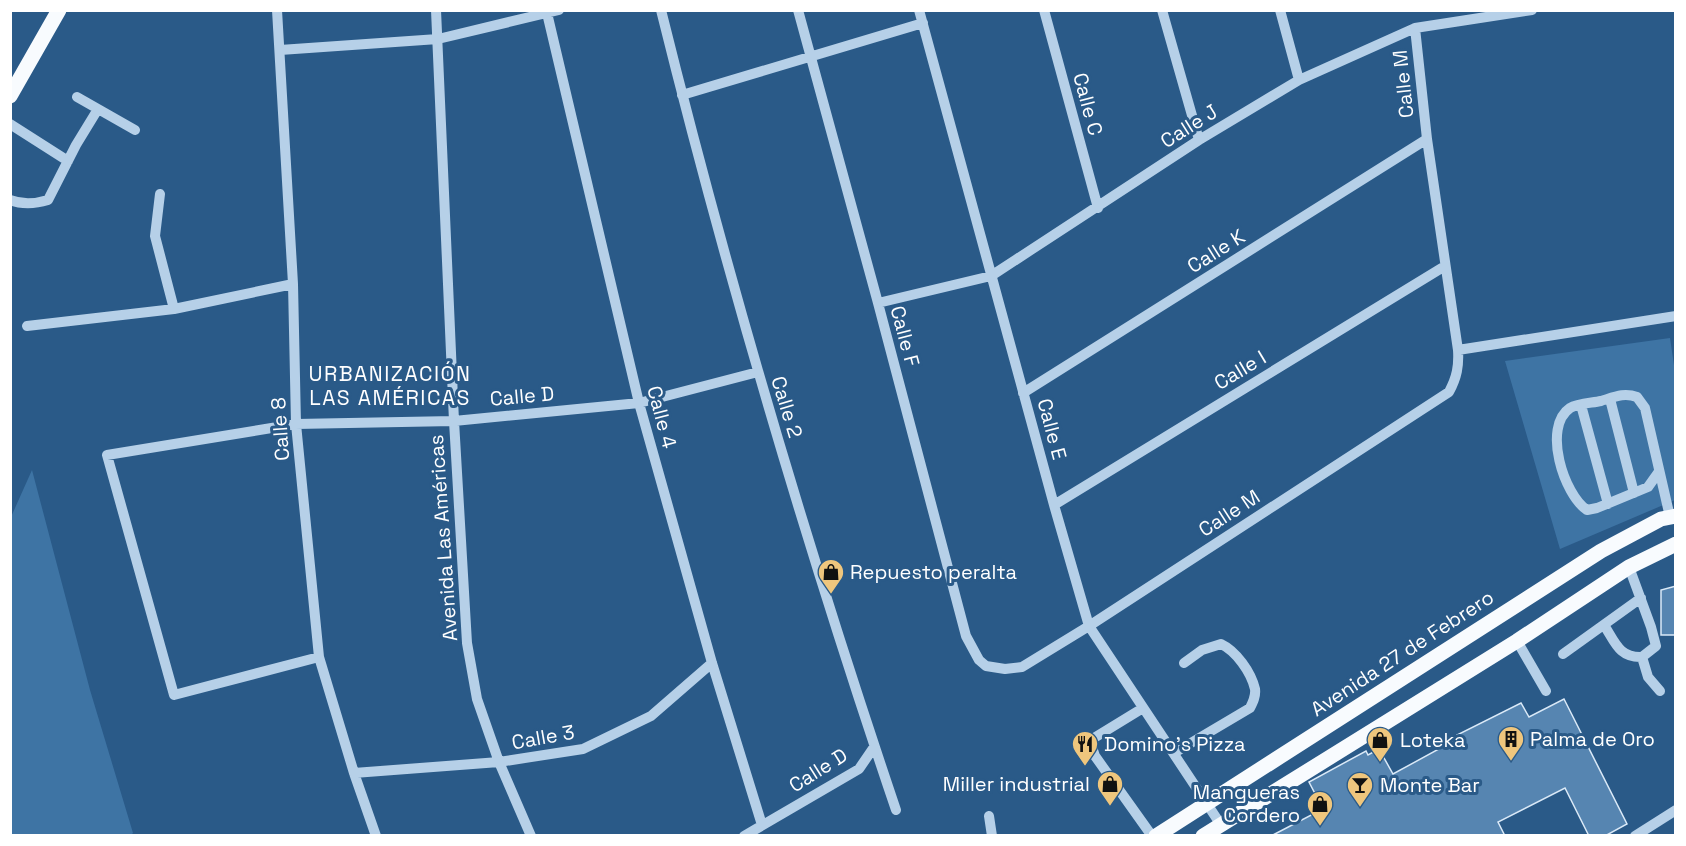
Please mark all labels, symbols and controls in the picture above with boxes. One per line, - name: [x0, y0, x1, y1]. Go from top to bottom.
- street label: Calle M: [1386, 49, 1420, 119]
- street label: Calle C: [1067, 70, 1109, 138]
- street label: Calle J: [1155, 98, 1223, 154]
- street label: Calle K: [1182, 223, 1250, 279]
- street label: Calle F: [884, 303, 926, 369]
- street label: Calle I: [1209, 344, 1271, 396]
- district label: URBANIZACIÓN LAS AMÉRICAS: [308, 360, 472, 411]
- street label: Calle 2: [765, 373, 809, 441]
- street label: Calle D: [489, 380, 555, 412]
- street label: Calle 4: [641, 383, 683, 451]
- street label: Calle 8: [265, 396, 295, 462]
- street label: Calle E: [1031, 396, 1073, 462]
- street label: Avenida Las Américas: [423, 434, 463, 642]
- street label: Calle M: [1193, 483, 1265, 543]
- shop icon: Repuesto peralta: [816, 557, 846, 595]
- place label: Repuesto peralta: [850, 559, 1017, 585]
- street label: Avenida 27 de Febrero: [1305, 584, 1499, 722]
- street label: Calle 3: [510, 719, 576, 755]
- building icon: Palma de Oro: [1496, 724, 1526, 762]
- shop icon: Loteka: [1365, 725, 1395, 763]
- place label: Palma de Oro: [1530, 726, 1655, 752]
- place label: Loteka: [1400, 727, 1466, 753]
- restaurant icon: Domino's Pizza: [1070, 729, 1100, 767]
- place label: Domino's Pizza: [1104, 731, 1246, 757]
- street label: Calle D: [784, 742, 852, 798]
- shop icon: Miller industrial: [1095, 769, 1125, 807]
- bar icon: Monte Bar: [1345, 770, 1375, 808]
- place label: Miller industrial: [943, 771, 1090, 797]
- place label: Monte Bar: [1380, 772, 1480, 798]
- place label: Mangueras Cordero: [1193, 779, 1300, 828]
- shop icon: Mangueras Cordero: [1305, 789, 1335, 827]

